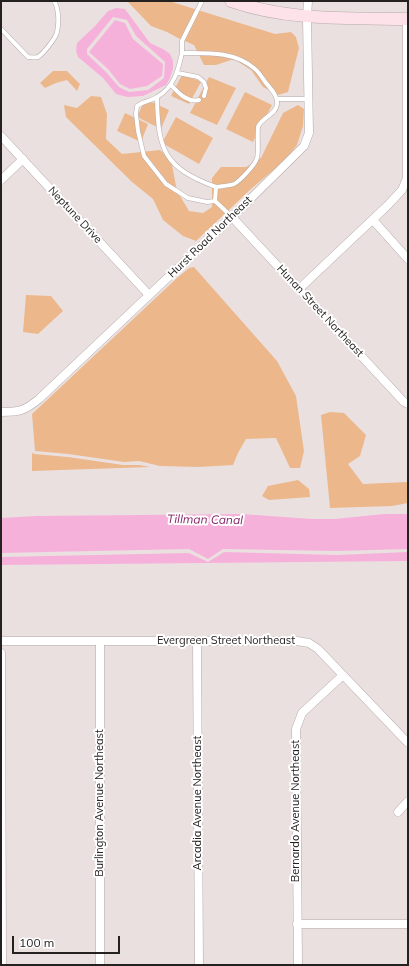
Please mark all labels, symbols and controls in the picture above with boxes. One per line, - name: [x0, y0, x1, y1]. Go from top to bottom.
- street label: Neptune Drive: [45, 184, 105, 246]
- street label: Hurst Road Northeast: [165, 193, 255, 281]
- street label: Hunan Street Northeast: [274, 262, 366, 360]
- water label: Tillman Canal: [167, 512, 243, 528]
- street label: Evergreen Street Northeast: [157, 634, 295, 648]
- street label: Burlington Avenue Northeast: [93, 729, 107, 877]
- street label: Arcadia Avenue Northeast: [191, 736, 205, 870]
- street label: Bernardo Avenue Northeast: [289, 740, 303, 882]
- scale bar: [14, 928, 122, 954]
- text: 100 m: [19, 935, 54, 950]

